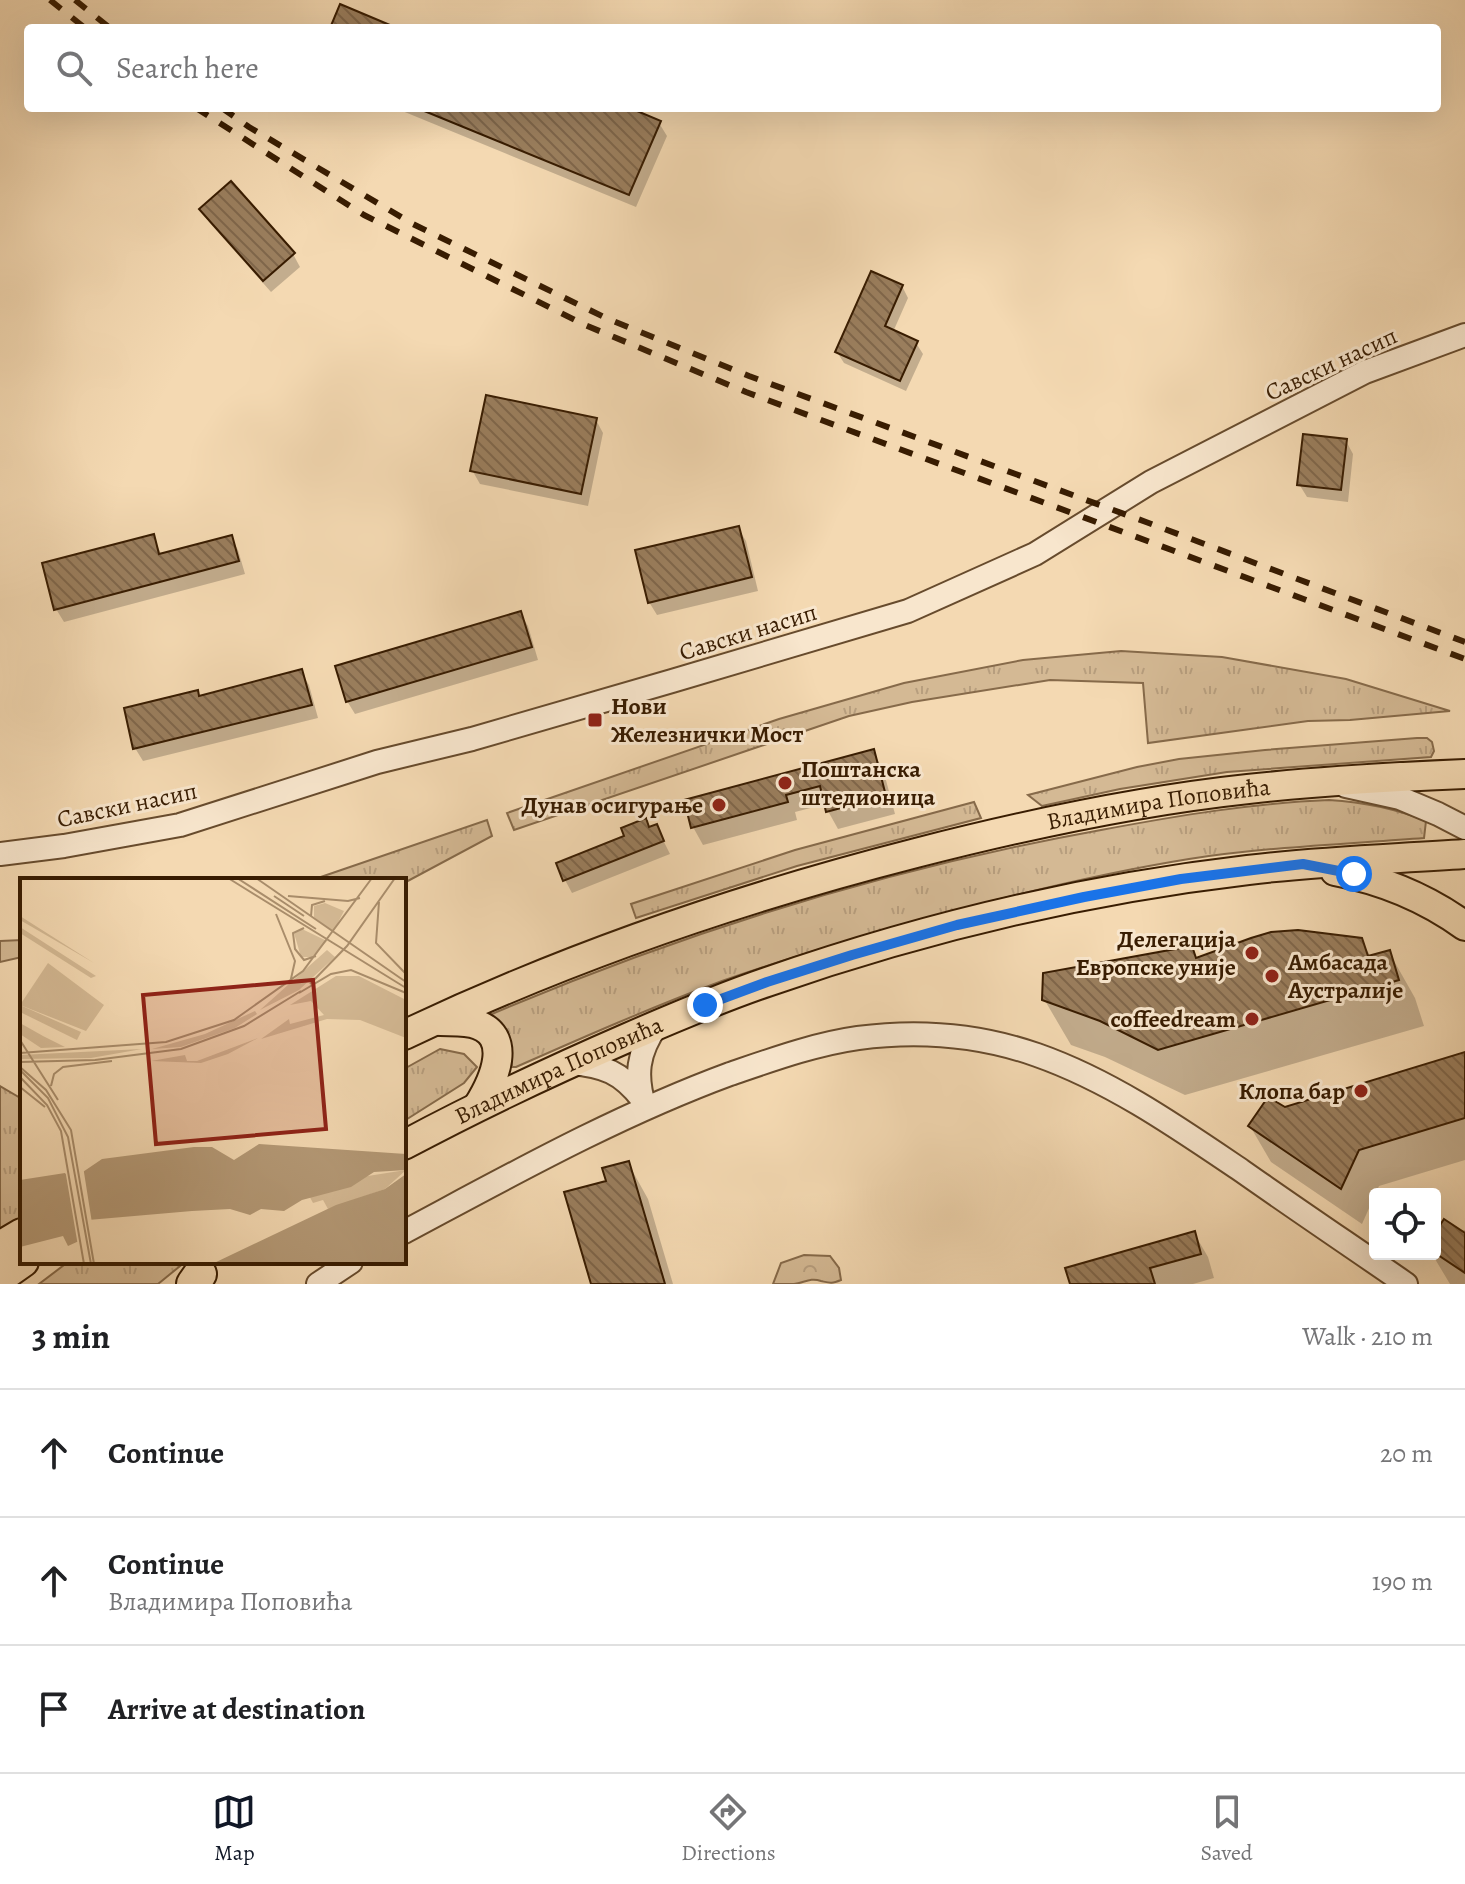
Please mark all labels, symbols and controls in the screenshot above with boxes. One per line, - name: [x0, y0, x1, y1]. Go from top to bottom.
- search box: [24, 24, 1441, 112]
- icon: search: [52, 46, 96, 90]
- text: Search here: [116, 48, 259, 88]
- street label: Савски насип: [1260, 319, 1402, 409]
- street label: Савски насип: [675, 596, 821, 668]
- place label: Нови Железнички Мост: [611, 690, 803, 750]
- marker: Нови Железнички Мост: [586, 711, 604, 729]
- place label: Поштанска штедионица: [801, 753, 936, 813]
- street label: Владимира Поповића: [1044, 771, 1272, 838]
- marker: Поштанска штедионица: [776, 774, 794, 792]
- street label: Савски насип: [54, 775, 200, 835]
- place label: Дунав осигурање: [521, 789, 703, 821]
- marker: Дунав осигурање: [710, 796, 728, 814]
- route start: [1336, 856, 1372, 892]
- inset map: [20, 878, 406, 1264]
- place label: Делегација Европске уније: [1076, 923, 1237, 983]
- marker: Делегација Европске уније: [1243, 944, 1261, 962]
- place label: Амбасада Аустралије: [1287, 946, 1403, 1006]
- marker: Амбасада Аустралије: [1263, 967, 1281, 985]
- route end: [687, 987, 723, 1023]
- place label: coffeedream: [1110, 1003, 1236, 1035]
- street label: Владимира Поповића: [449, 1008, 668, 1132]
- marker: coffeedream: [1243, 1010, 1261, 1028]
- place label: Клопа бар: [1238, 1075, 1345, 1107]
- marker: Клопа бар: [1352, 1082, 1370, 1100]
- map controls: [1369, 1188, 1441, 1260]
- button: locate: [1369, 1188, 1441, 1260]
- text: 3 min: [32, 1313, 110, 1360]
- text: Walk · 210 m: [1302, 1319, 1433, 1354]
- icon: ahead: [32, 1431, 76, 1475]
- text: Continue: [108, 1433, 224, 1473]
- text: 20 m: [1380, 1436, 1433, 1471]
- text: Continue: [108, 1544, 224, 1584]
- icon: ahead: [32, 1559, 76, 1603]
- text: 190 m: [1372, 1564, 1433, 1599]
- text: Владимира Поповића: [108, 1584, 352, 1619]
- icon: arrive: [32, 1687, 76, 1731]
- text: Arrive at destination: [108, 1689, 365, 1729]
- tab: Map: [212, 1790, 256, 1868]
- tab: Directions: [681, 1790, 776, 1868]
- tab: Saved: [1200, 1790, 1253, 1868]

